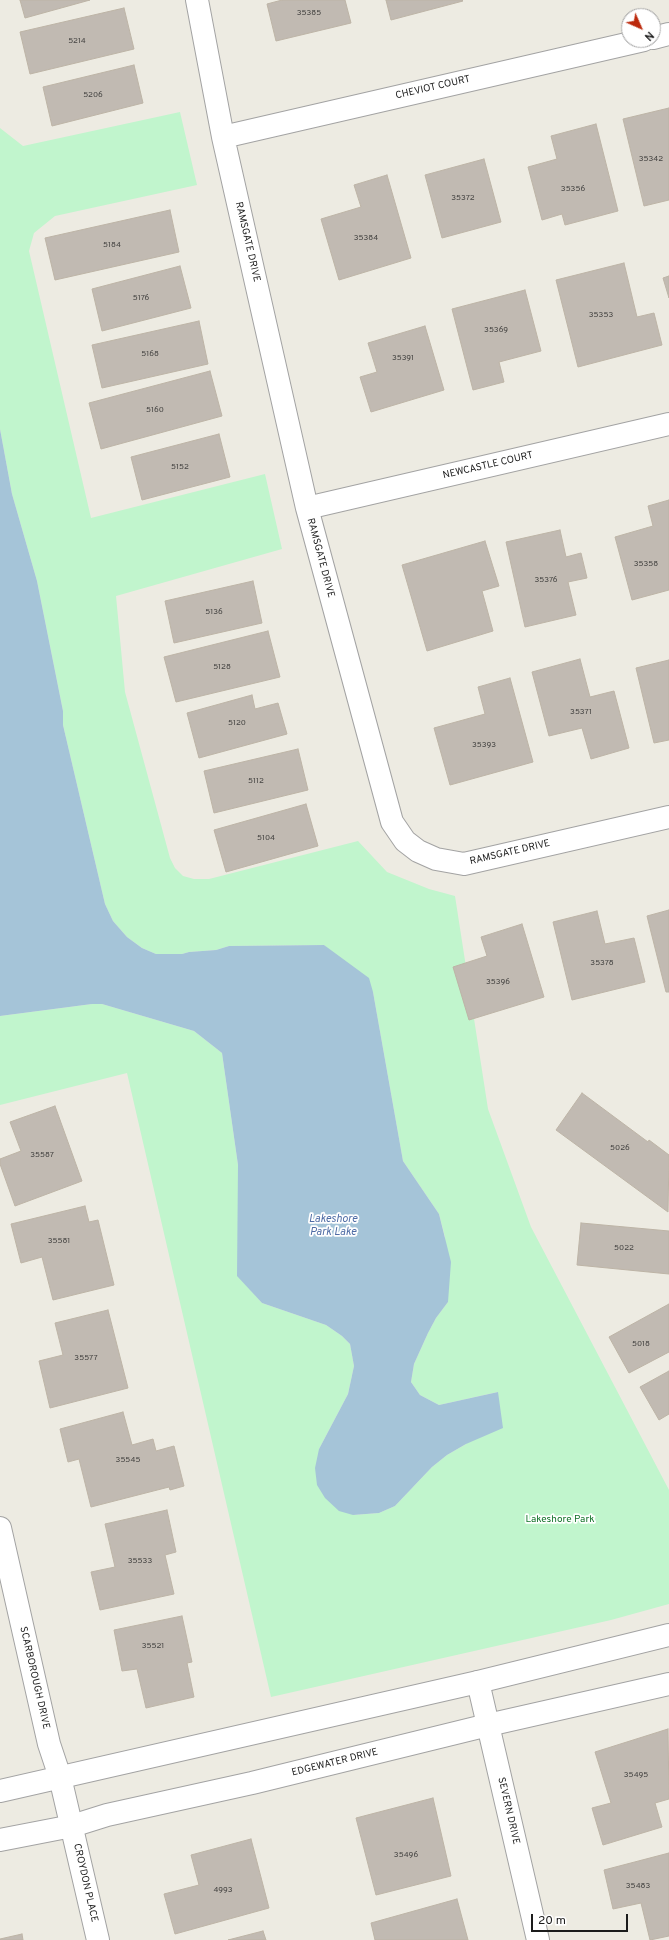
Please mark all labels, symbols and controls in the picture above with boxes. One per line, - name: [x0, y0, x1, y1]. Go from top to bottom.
- house number: 35385: [297, 8, 321, 18]
- north arrow: [621, 8, 661, 48]
- text: N: [641, 28, 657, 44]
- house number: 5214: [68, 36, 86, 46]
- street label: CHEVIOT COURT: [394, 74, 472, 102]
- house number: 5206: [83, 90, 103, 100]
- house number: 35342: [639, 154, 663, 164]
- house number: 35356: [561, 184, 585, 194]
- house number: 35372: [451, 193, 475, 203]
- street label: RAMSGATE DRIVE: [232, 201, 262, 283]
- house number: 35384: [354, 233, 378, 243]
- house number: 5184: [103, 240, 121, 250]
- house number: 5176: [133, 293, 149, 303]
- house number: 35353: [589, 310, 613, 320]
- house number: 35369: [484, 325, 508, 335]
- house number: 5168: [141, 349, 159, 359]
- house number: 35391: [392, 353, 414, 363]
- house number: 5160: [146, 405, 164, 415]
- street label: NEWCASTLE COURT: [442, 450, 534, 482]
- house number: 5152: [171, 462, 189, 472]
- street label: RAMSGATE DRIVE: [304, 517, 336, 599]
- house number: 35358: [634, 559, 658, 569]
- house number: 35376: [534, 575, 558, 585]
- house number: 5136: [205, 607, 223, 617]
- house number: 5128: [213, 662, 231, 672]
- house number: 35371: [570, 707, 592, 717]
- house number: 5120: [228, 718, 246, 728]
- house number: 35393: [472, 740, 496, 750]
- house number: 5112: [248, 776, 264, 786]
- house number: 5104: [257, 833, 275, 843]
- street label: RAMSGATE DRIVE: [469, 838, 551, 868]
- house number: 35378: [590, 958, 614, 968]
- house number: 35396: [486, 977, 510, 987]
- house number: 5026: [610, 1143, 630, 1153]
- house number: 35587: [30, 1150, 54, 1160]
- water label: Lakeshore Park Lake: [309, 1213, 357, 1239]
- house number: 35581: [48, 1236, 70, 1246]
- house number: 5022: [614, 1243, 634, 1253]
- house number: 5018: [632, 1339, 650, 1349]
- house number: 35577: [74, 1353, 98, 1363]
- house number: 35545: [116, 1455, 140, 1465]
- park label: Lakeshore Park: [525, 1514, 595, 1526]
- house number: 35533: [128, 1556, 152, 1566]
- street label: SCARBOROUGH DRIVE: [16, 1626, 52, 1730]
- house number: 35521: [142, 1641, 164, 1651]
- street label: EDGEWATER DRIVE: [291, 1746, 379, 1780]
- house number: 35495: [624, 1770, 648, 1780]
- street label: SEVERN DRIVE: [494, 1776, 522, 1846]
- street label: CROYDON PLACE: [70, 1843, 100, 1923]
- house number: 35496: [394, 1850, 418, 1860]
- house number: 35483: [626, 1881, 650, 1891]
- house number: 4993: [213, 1885, 233, 1895]
- scale bar: [533, 1906, 630, 1932]
- text: 20 m: [538, 1913, 566, 1929]

